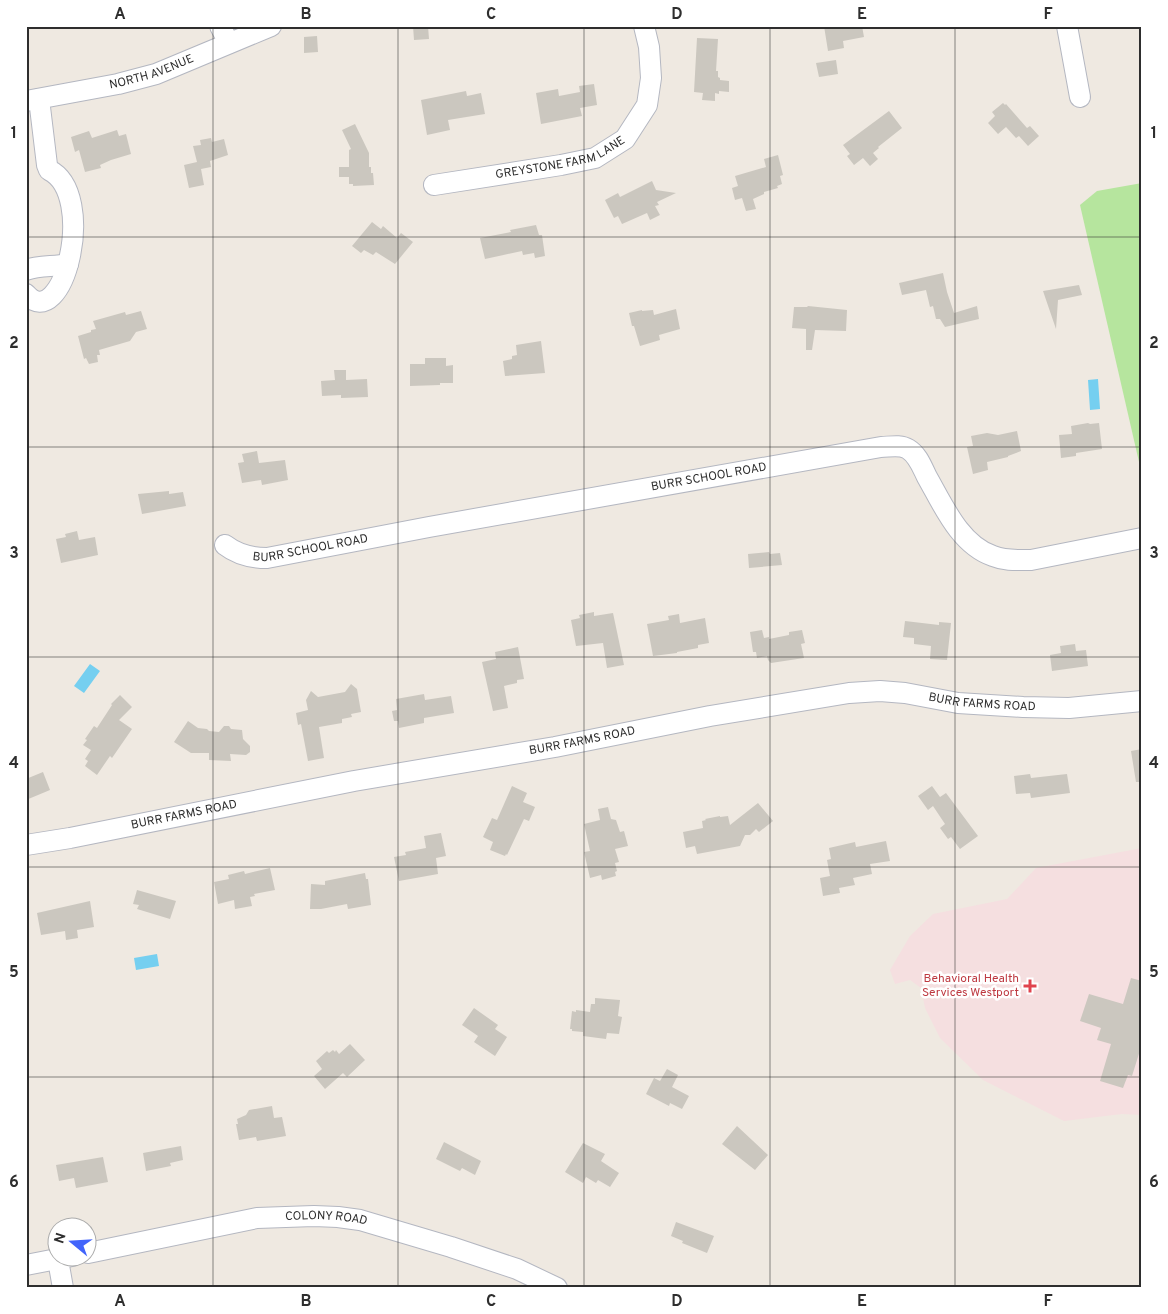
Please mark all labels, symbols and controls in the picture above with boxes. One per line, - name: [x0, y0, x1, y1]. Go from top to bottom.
- text: A: [114, 5, 126, 25]
- text: B: [300, 5, 312, 25]
- text: C: [486, 5, 496, 25]
- text: D: [671, 5, 683, 25]
- text: E: [857, 5, 867, 25]
- text: F: [1043, 5, 1053, 25]
- street label: NORTH AVENUE: [108, 51, 196, 93]
- text: 1: [11, 124, 17, 144]
- text: 1: [1151, 124, 1157, 144]
- street label: GREYSTONE FARM LANE: [494, 133, 628, 183]
- text: 2: [9, 334, 19, 354]
- text: 2: [1149, 334, 1159, 354]
- street label: BURR SCHOOL ROAD: [650, 459, 768, 496]
- street label: BURR SCHOOL ROAD: [252, 531, 369, 566]
- text: 3: [9, 544, 19, 564]
- text: 3: [1149, 544, 1159, 564]
- street label: BURR FARMS ROAD: [927, 690, 1036, 715]
- street label: BURR FARMS ROAD: [528, 723, 637, 759]
- text: 4: [9, 754, 19, 774]
- text: 4: [1149, 754, 1159, 774]
- street label: BURR FARMS ROAD: [130, 797, 239, 834]
- text: 5: [9, 963, 19, 983]
- text: 5: [1149, 963, 1159, 983]
- place label: Behavioral Health Services Westport: [922, 971, 1019, 1001]
- marker: Behavioral Health Services Westport: [1023, 979, 1037, 993]
- text: 6: [9, 1173, 19, 1193]
- text: 6: [1149, 1173, 1159, 1193]
- street label: COLONY ROAD: [285, 1208, 369, 1230]
- north arrow: [48, 1216, 98, 1266]
- text: N: [51, 1231, 71, 1246]
- text: A: [114, 1292, 126, 1312]
- text: B: [300, 1292, 312, 1312]
- text: C: [486, 1292, 496, 1312]
- text: D: [671, 1292, 683, 1312]
- text: E: [857, 1292, 867, 1312]
- text: F: [1043, 1292, 1053, 1312]

